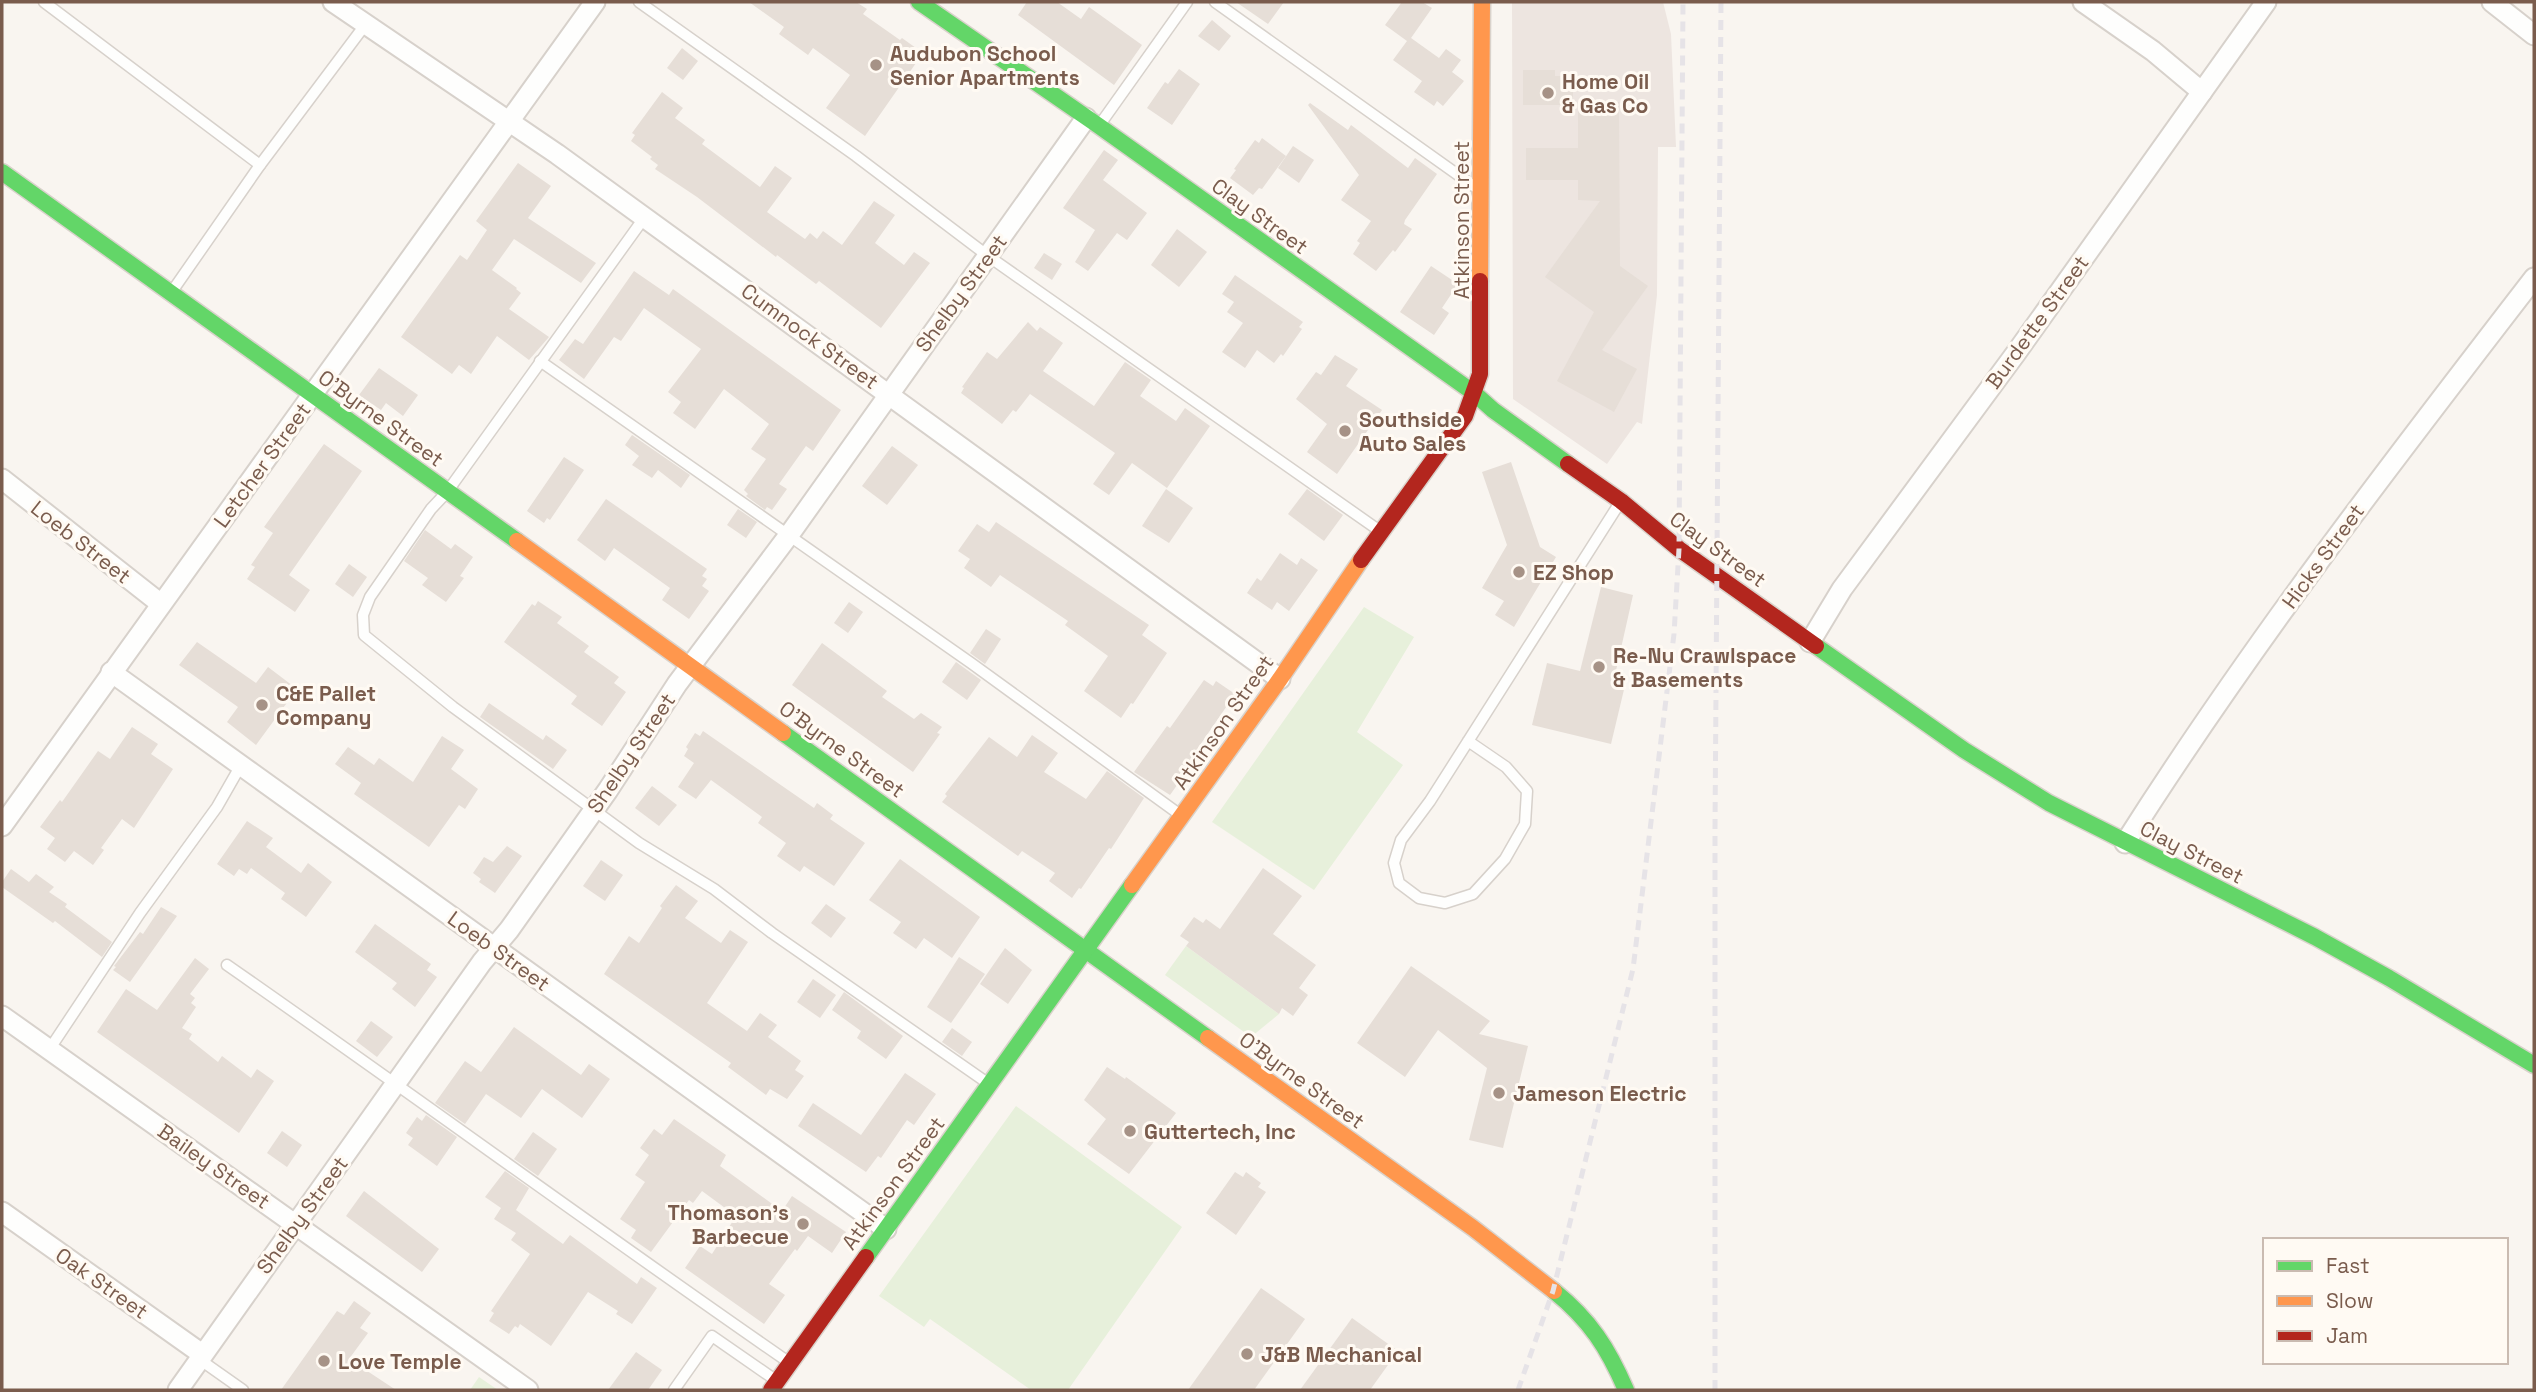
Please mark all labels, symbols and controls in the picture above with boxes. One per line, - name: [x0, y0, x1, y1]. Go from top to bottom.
- place label: Audubon School Senior Apartments: [890, 40, 1080, 91]
- marker: Audubon School Senior Apartments: [868, 57, 884, 73]
- place label: Home Oil & Gas Co: [1562, 68, 1649, 119]
- marker: Home Oil & Gas Co: [1540, 85, 1556, 101]
- street label: Atkinson Street: [1448, 141, 1475, 299]
- street label: Clay Street: [1206, 172, 1314, 260]
- street label: Shelby Street: [909, 229, 1013, 357]
- street label: Burdette Street: [1979, 250, 2095, 394]
- street label: Cumnock Street: [736, 277, 884, 395]
- street label: O'Byrne Street: [313, 363, 449, 473]
- street label: Letcher Street: [208, 397, 316, 533]
- place label: Southside Auto Sales: [1359, 406, 1466, 457]
- marker: Southside Auto Sales: [1337, 423, 1353, 439]
- street label: Loeb Street: [25, 494, 137, 590]
- street label: Hicks Street: [2276, 498, 2370, 614]
- street label: Clay Street: [1664, 505, 1772, 593]
- place label: EZ Shop: [1533, 559, 1614, 586]
- marker: EZ Shop: [1511, 564, 1527, 580]
- place label: Re-Nu Crawlspace & Basements: [1613, 642, 1796, 693]
- street label: Atkinson Street: [1167, 649, 1279, 795]
- marker: Re-Nu Crawlspace & Basements: [1591, 659, 1607, 675]
- place label: C&E Pallet Company: [276, 680, 376, 731]
- street label: Shelby Street: [581, 688, 681, 818]
- street label: O'Byrne Street: [774, 694, 910, 804]
- marker: C&E Pallet Company: [254, 697, 270, 713]
- street label: Clay Street: [2136, 814, 2248, 890]
- street label: Loeb Street: [443, 905, 555, 997]
- street label: O'Byrne Street: [1234, 1025, 1370, 1135]
- place label: Jameson Electric: [1513, 1080, 1687, 1107]
- marker: Jameson Electric: [1491, 1085, 1507, 1101]
- street label: Atkinson Street: [836, 1111, 950, 1255]
- street label: Bailey Street: [153, 1117, 275, 1215]
- place label: Guttertech, Inc: [1144, 1118, 1296, 1145]
- marker: Guttertech, Inc: [1122, 1123, 1138, 1139]
- street label: Shelby Street: [250, 1151, 354, 1279]
- place label: Thomason's Barbecue: [667, 1199, 789, 1250]
- marker: Thomason's Barbecue: [795, 1216, 811, 1232]
- legend: [2263, 1238, 2508, 1364]
- street label: Oak Street: [50, 1241, 154, 1325]
- text: Fast: [2326, 1252, 2370, 1279]
- text: Slow: [2326, 1287, 2374, 1314]
- text: Jam: [2326, 1322, 2368, 1349]
- place label: J&B Mechanical: [1261, 1341, 1422, 1368]
- marker: J&B Mechanical: [1239, 1346, 1255, 1362]
- place label: Love Temple: [338, 1348, 462, 1375]
- marker: Love Temple: [316, 1353, 332, 1369]

